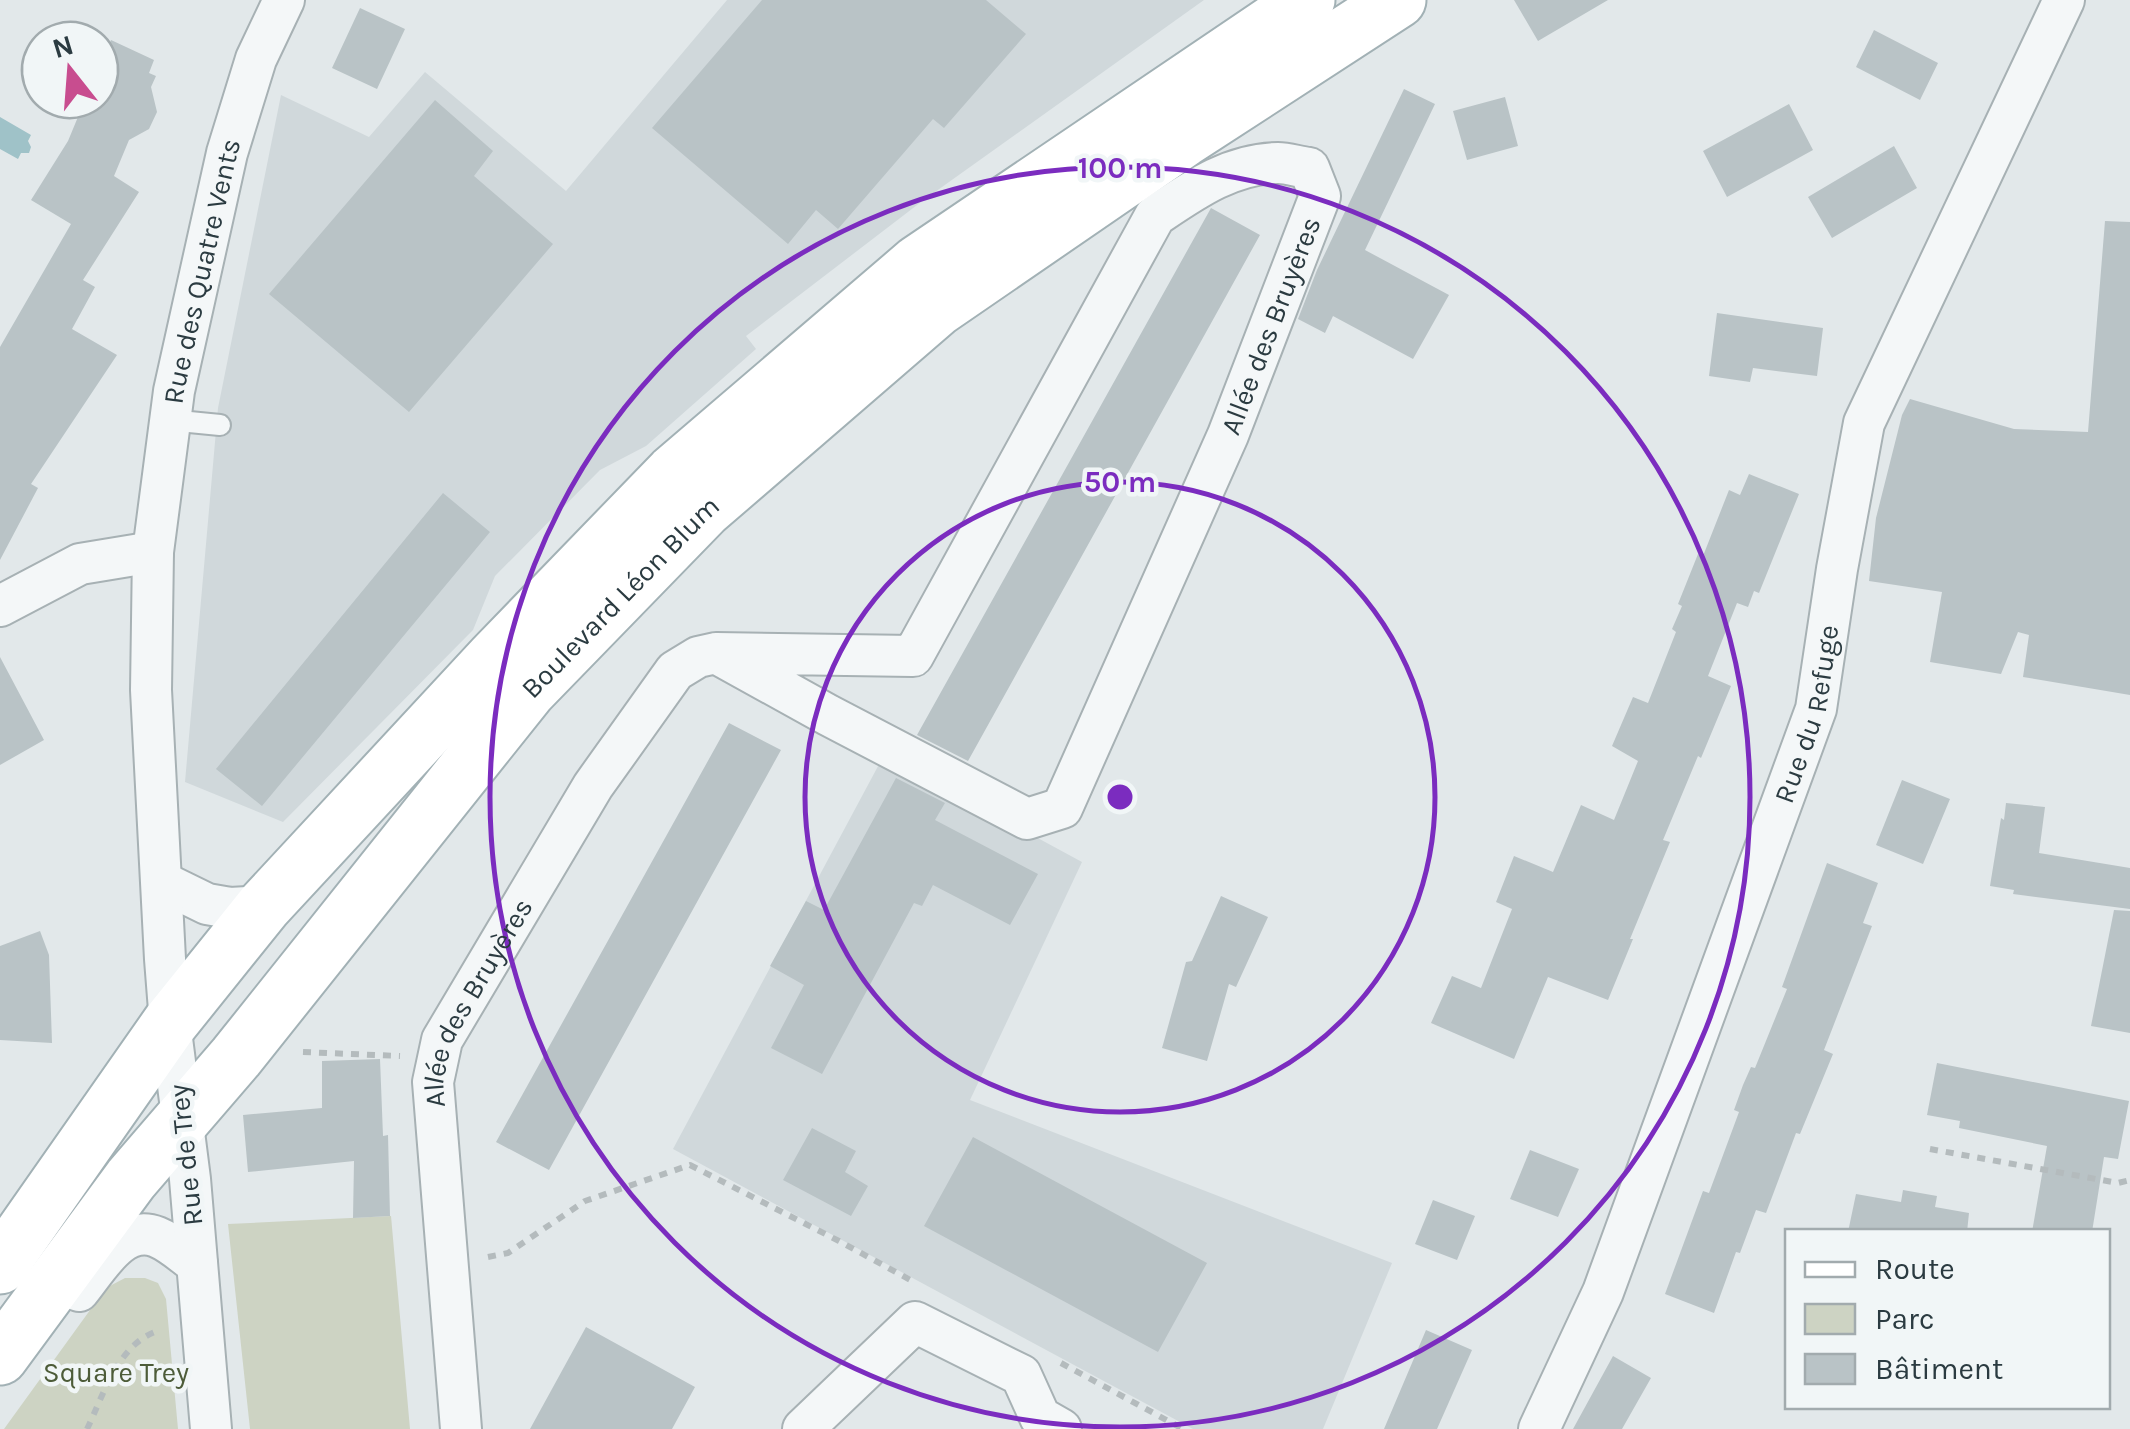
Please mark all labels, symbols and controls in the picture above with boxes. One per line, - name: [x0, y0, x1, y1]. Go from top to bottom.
- north arrow: [20, 20, 120, 120]
- text: N: [48, 28, 77, 65]
- street label: Rue des Quatre Vents: [156, 134, 248, 406]
- text: 100 m: [1078, 150, 1162, 186]
- street label: Allée des Bruyères: [1214, 212, 1327, 439]
- text: 50 m: [1084, 464, 1156, 500]
- street label: Boulevard Léon Blum: [514, 489, 726, 705]
- street label: Rue du Refuge: [1767, 623, 1845, 808]
- centre of rings: [1102, 779, 1138, 815]
- street label: Allée des Bruyères: [417, 892, 540, 1109]
- street label: Rue de Trey: [162, 1082, 209, 1227]
- legend: [1785, 1229, 2110, 1409]
- text: Route: [1875, 1251, 1955, 1287]
- text: Parc: [1875, 1301, 1934, 1337]
- text: Bâtiment: [1875, 1351, 2003, 1387]
- park label: Square Trey: [43, 1356, 189, 1389]

